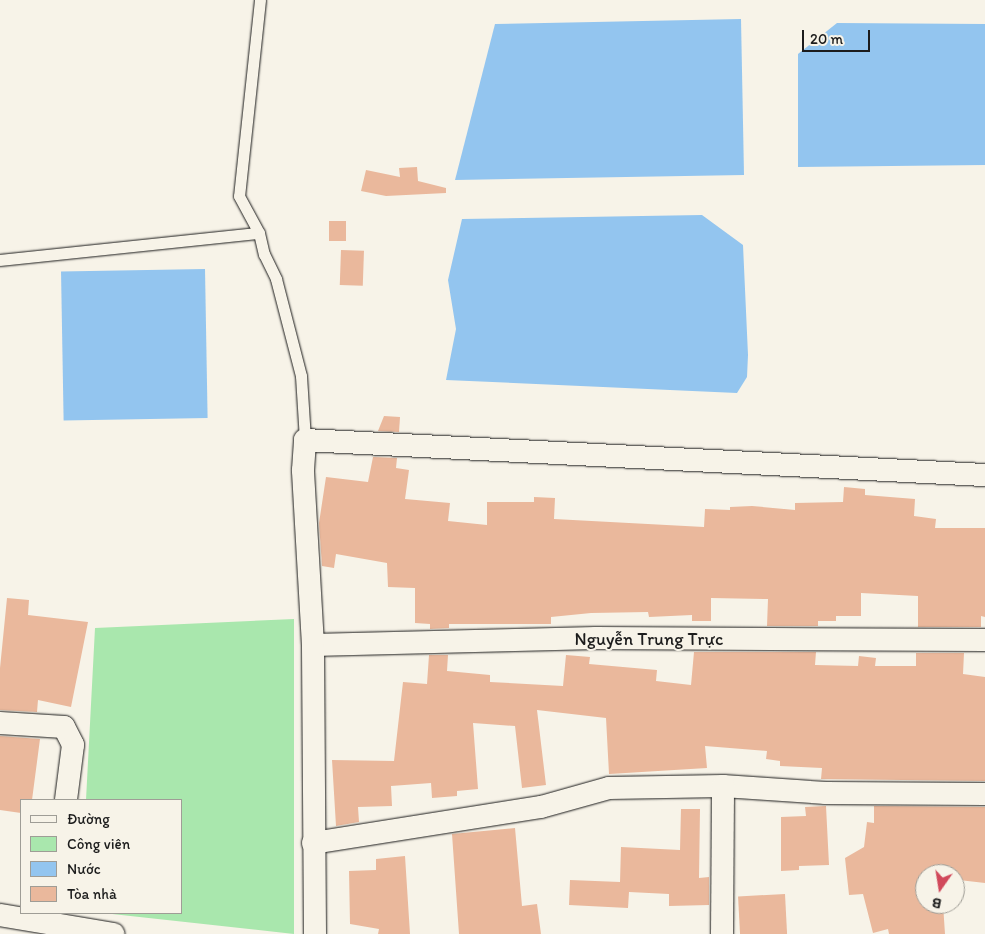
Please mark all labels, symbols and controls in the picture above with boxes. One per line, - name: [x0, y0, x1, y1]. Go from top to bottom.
- scale bar: [805, 20, 872, 52]
- text: 20 m: [810, 30, 843, 48]
- street label: Nguyễn Trung Trực: [576, 628, 722, 650]
- legend: [20, 799, 182, 914]
- text: Đường: [67, 810, 110, 828]
- text: Công viên: [67, 835, 130, 853]
- text: Nước: [67, 860, 101, 878]
- north arrow: [915, 864, 965, 914]
- text: Tòa nhà: [67, 885, 117, 903]
- text: B: [930, 894, 943, 912]

